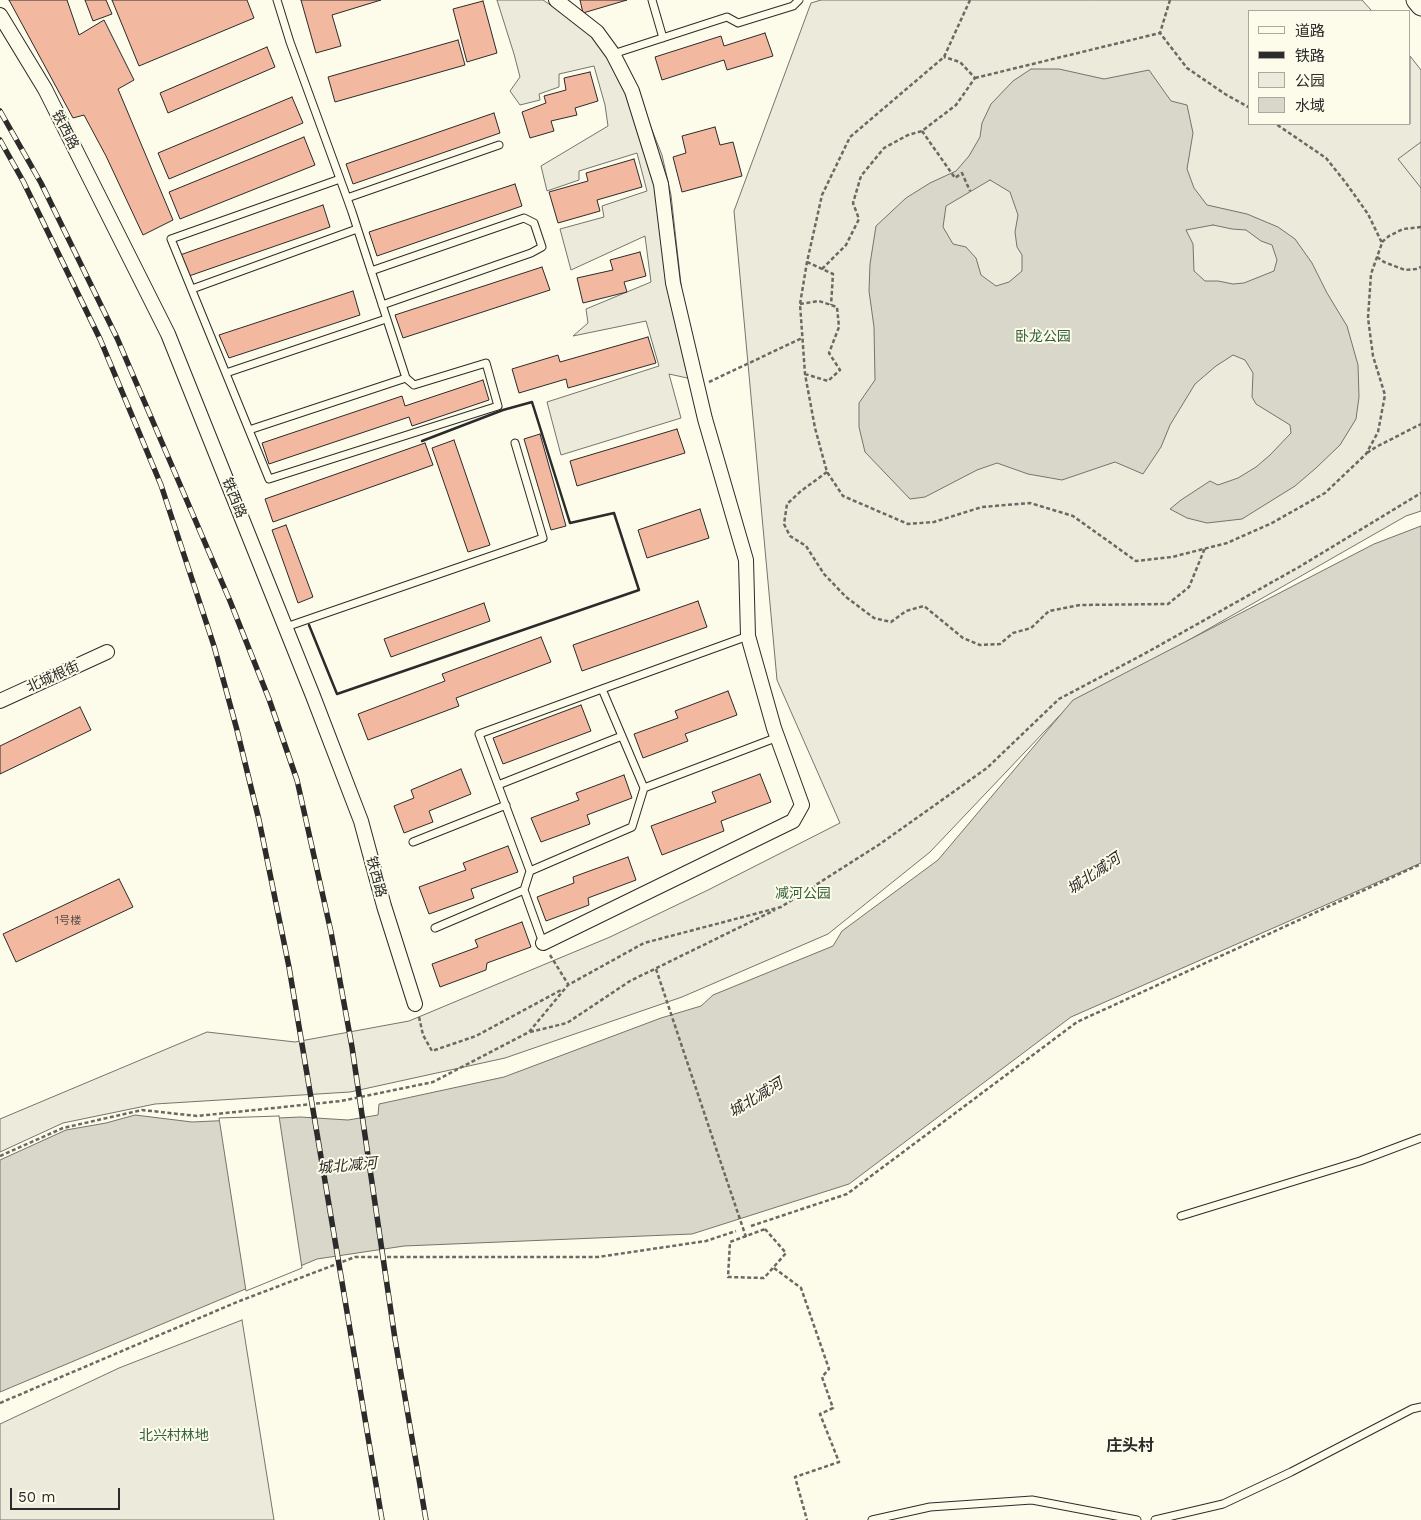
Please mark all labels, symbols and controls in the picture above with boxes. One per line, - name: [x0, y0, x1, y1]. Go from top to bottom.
- legend: [1248, 10, 1411, 125]
- text: 道路: [1295, 22, 1325, 40]
- text: 铁路: [1295, 47, 1325, 65]
- text: 公园: [1295, 72, 1325, 90]
- text: 水域: [1295, 97, 1325, 115]
- street label: 铁西路: [48, 107, 82, 153]
- park label: 卧龙公园: [1015, 329, 1071, 345]
- street label: 铁西路: [218, 475, 250, 521]
- street label: 北城根街: [24, 658, 82, 696]
- water label: 城北减河: [1064, 850, 1124, 898]
- street label: 铁西路: [362, 855, 390, 899]
- park label: 减河公园: [775, 886, 831, 902]
- house number: 1号楼: [55, 914, 81, 928]
- water label: 城北减河: [726, 1075, 786, 1121]
- water label: 城北减河: [316, 1154, 378, 1178]
- park label: 北兴村林地: [139, 1428, 209, 1444]
- district label: 庄头村: [1106, 1436, 1154, 1456]
- scale bar: [12, 1478, 122, 1510]
- text: 50 m: [18, 1488, 55, 1506]

